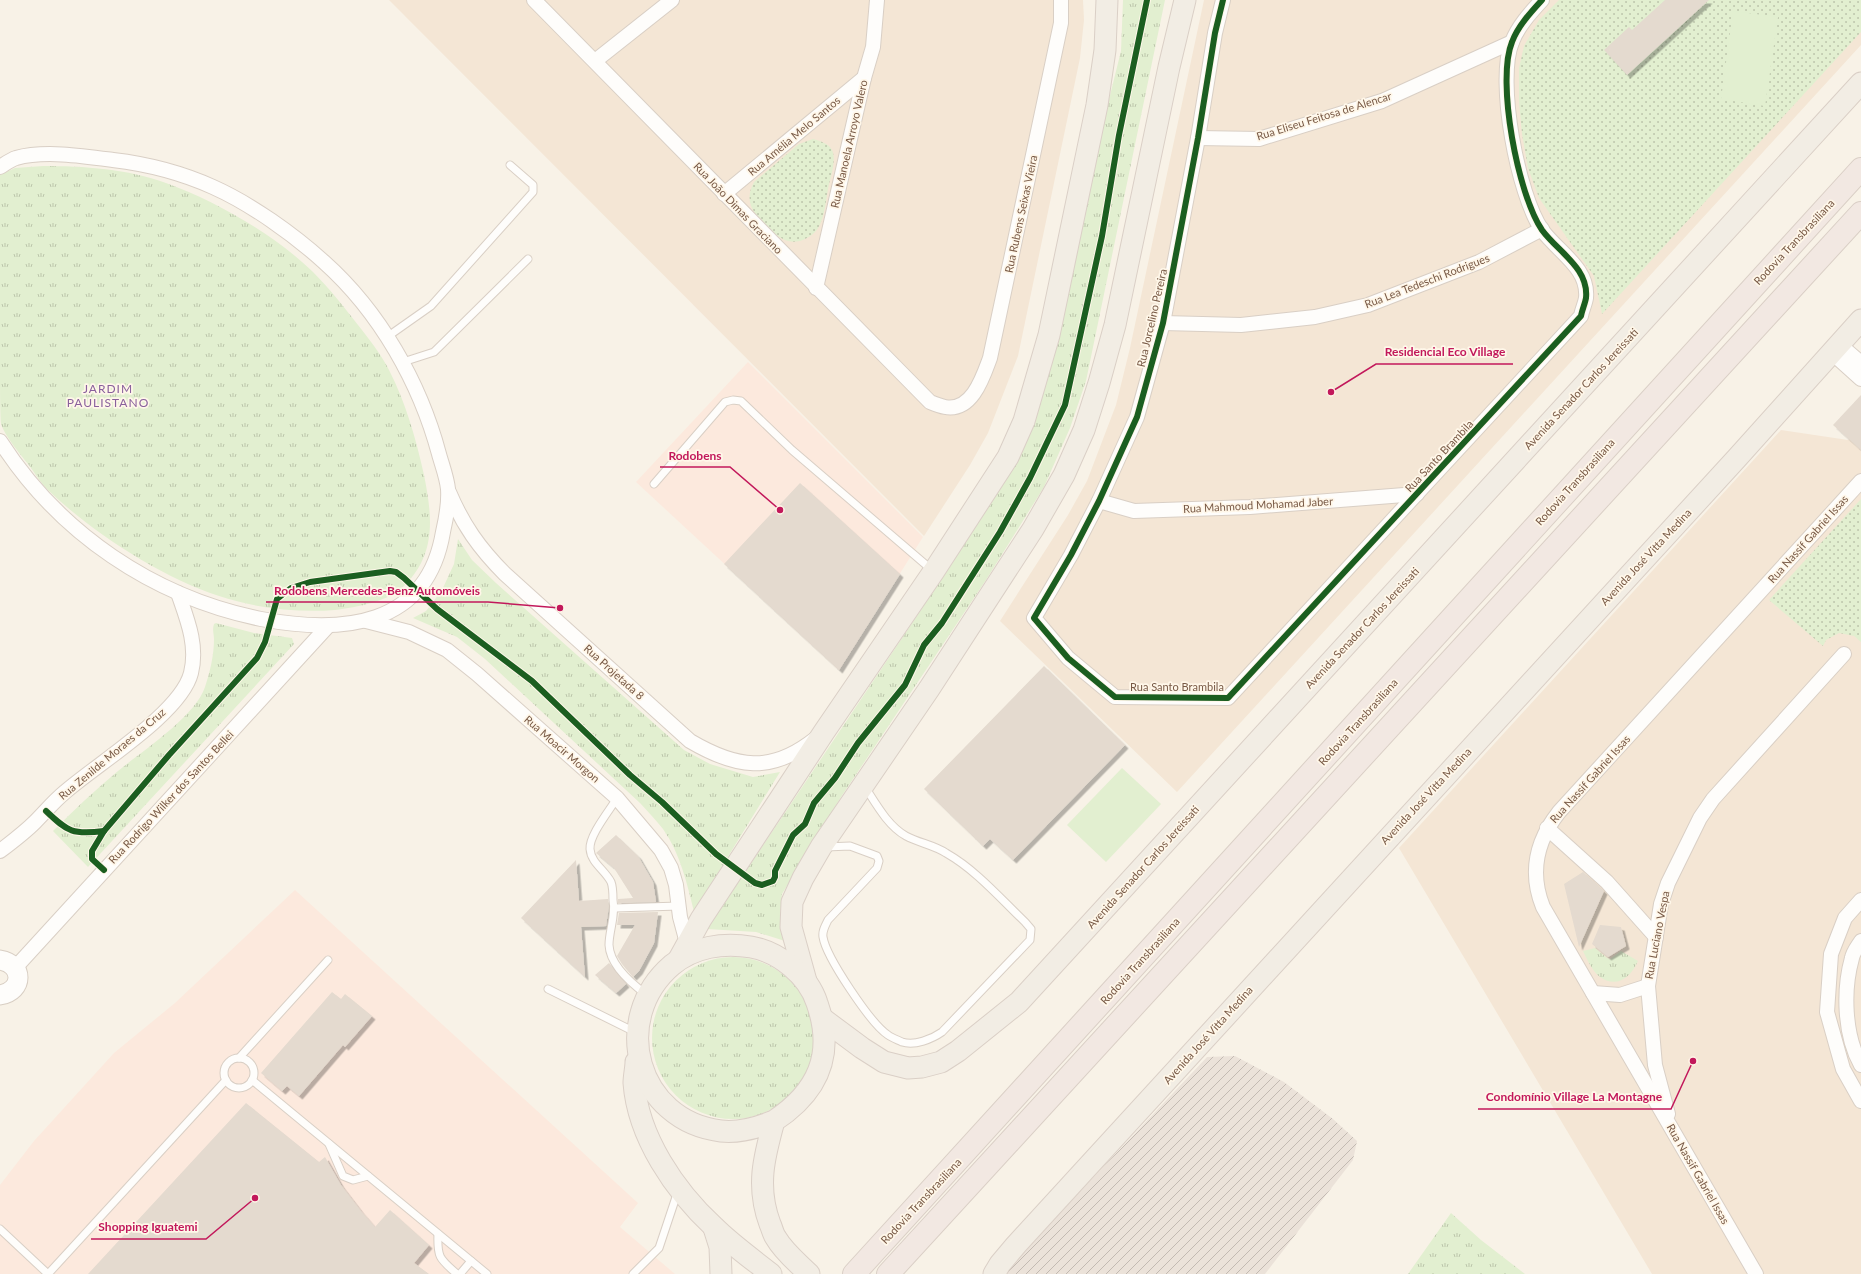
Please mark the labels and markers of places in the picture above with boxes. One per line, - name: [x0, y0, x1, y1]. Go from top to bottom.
- callout: Residencial Eco Village: [1376, 340, 1513, 364]
- callout: Rodobens: [660, 443, 730, 467]
- callout: Rodobens Mercedes-Benz Automóveis: [266, 578, 488, 602]
- callout: Condomínio Village La Montagne: [1478, 1085, 1671, 1109]
- callout: Shopping Iguatemi: [91, 1215, 206, 1239]

